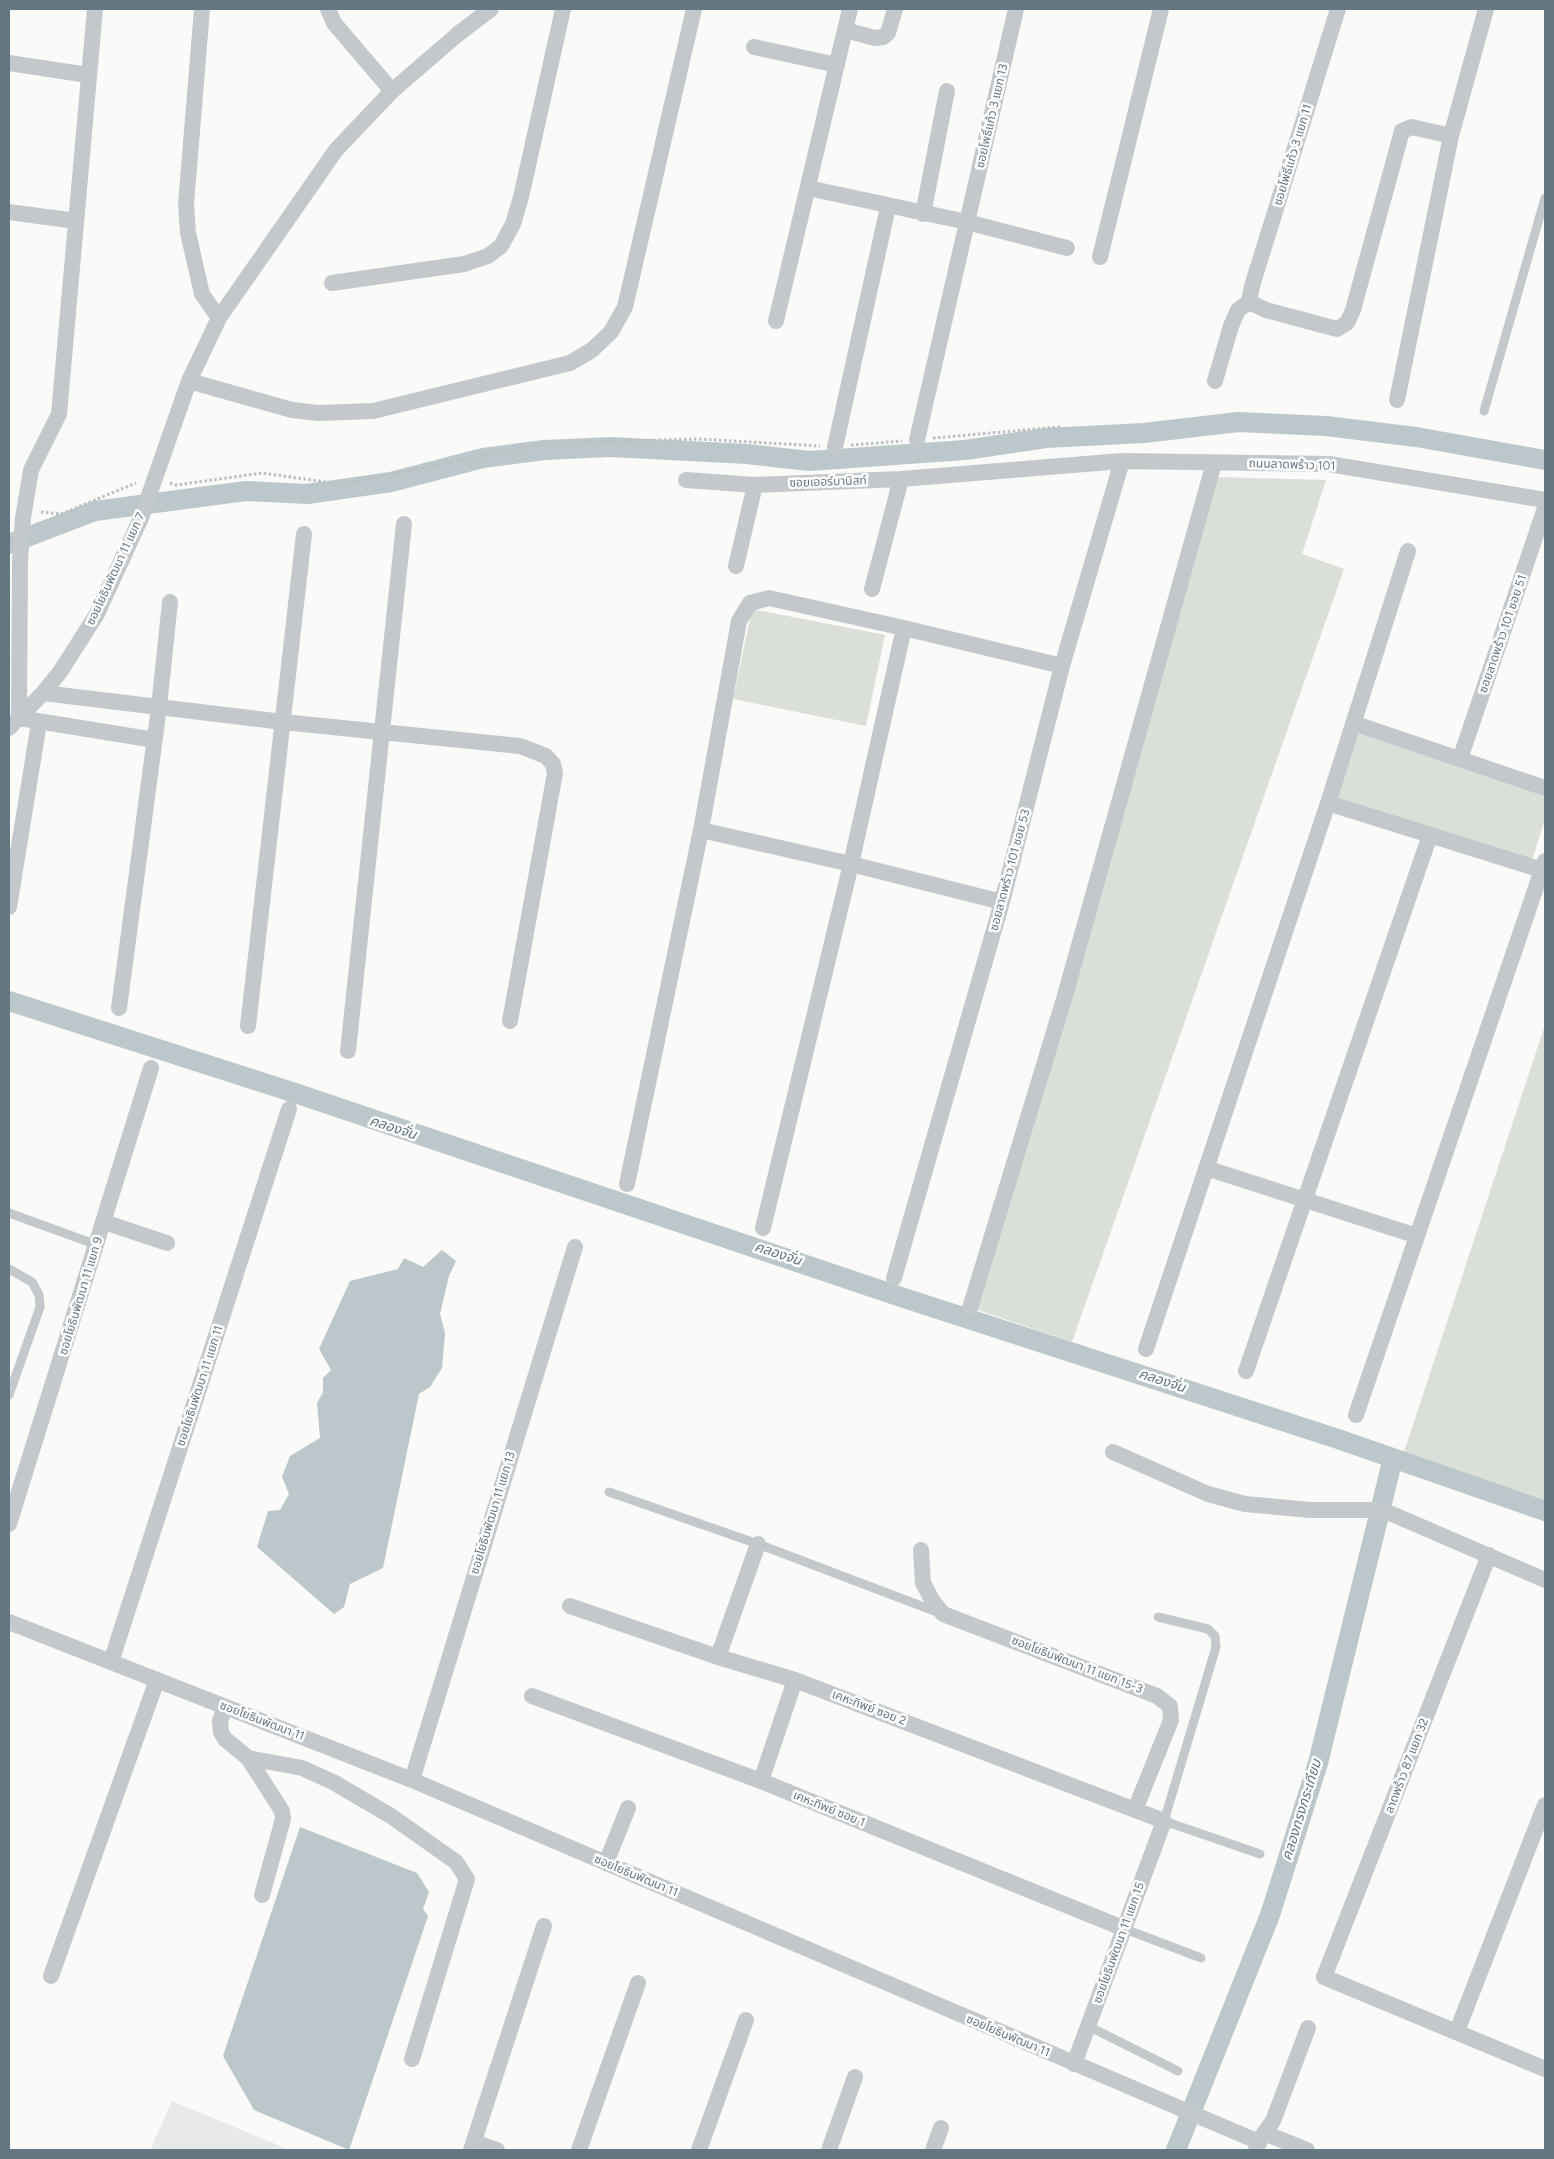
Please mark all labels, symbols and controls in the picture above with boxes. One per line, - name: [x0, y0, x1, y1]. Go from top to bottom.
- street label: ซอยโพธิ์แก้ว 3 แยก 13: [973, 62, 1011, 170]
- street label: ซอยโพธิ์แก้ว 3 แยก 11: [1271, 103, 1315, 207]
- street label: ถนนลาดพร้าว 101: [1248, 456, 1336, 474]
- street label: ซอยเออร์บานิสท์: [789, 473, 867, 491]
- street label: ซอยโยธินพัฒนา 11 แยก 7: [84, 510, 148, 628]
- street label: ซอยลาดพร้าว 101 ซอย 51: [1476, 573, 1530, 695]
- street label: ซอยลาดพร้าว 101 ซอย 53: [987, 808, 1033, 932]
- water label: คลองจั่น: [367, 1113, 419, 1143]
- street label: ซอยโยธินพัฒนา 11 แยก 9: [56, 1235, 106, 1357]
- water label: คลองจั่น: [752, 1239, 804, 1269]
- street label: ซอยโยธินพัฒนา 11 แยก 11: [174, 1324, 226, 1448]
- water label: คลองจั่น: [1136, 1366, 1188, 1396]
- street label: ซอยโยธินพัฒนา 11 แยก 13: [467, 1450, 519, 1576]
- street label: ซอยโยธินพัฒนา 11 แยก 15-3: [1009, 1633, 1145, 1697]
- street label: เคหะทิพย์ ซอย 2: [830, 1687, 908, 1729]
- street label: ซอยโยธินพัฒนา 11: [218, 1698, 306, 1744]
- street label: ลาดพร้าว 87 แยก 32: [1382, 1716, 1432, 1816]
- water label: คลองทรงกระเทียม: [1279, 1758, 1325, 1862]
- street label: เคหะทิพย์ ซอย 1: [791, 1788, 867, 1830]
- street label: ซอยโยธินพัฒนา 11: [592, 1852, 680, 1900]
- street label: ซอยโยธินพัฒนา 11 แยก 15: [1090, 1880, 1148, 2006]
- street label: ซอยโยธินพัฒนา 11: [964, 2012, 1052, 2060]

